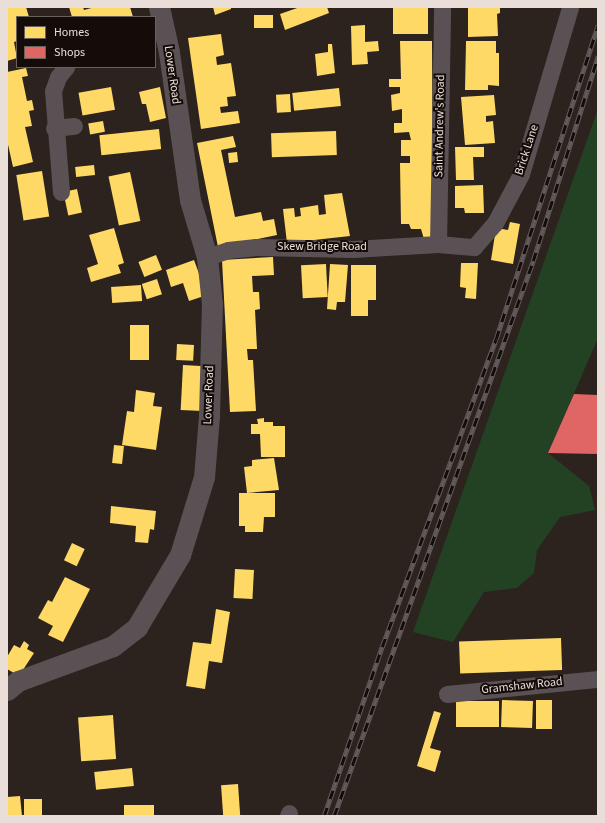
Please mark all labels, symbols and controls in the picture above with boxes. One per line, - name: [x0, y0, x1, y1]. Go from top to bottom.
- legend: [16, 16, 156, 68]
- text: Homes: [54, 24, 89, 41]
- text: Shops: [54, 44, 85, 61]
- street label: Lower Road: [161, 45, 183, 105]
- street label: Saint Andrew's Road: [432, 74, 448, 178]
- street label: Brick Lane: [512, 123, 542, 177]
- street label: Skew Bridge Road: [277, 240, 367, 254]
- street label: Lower Road: [201, 365, 217, 425]
- street label: Gramshaw Road: [481, 675, 563, 697]

